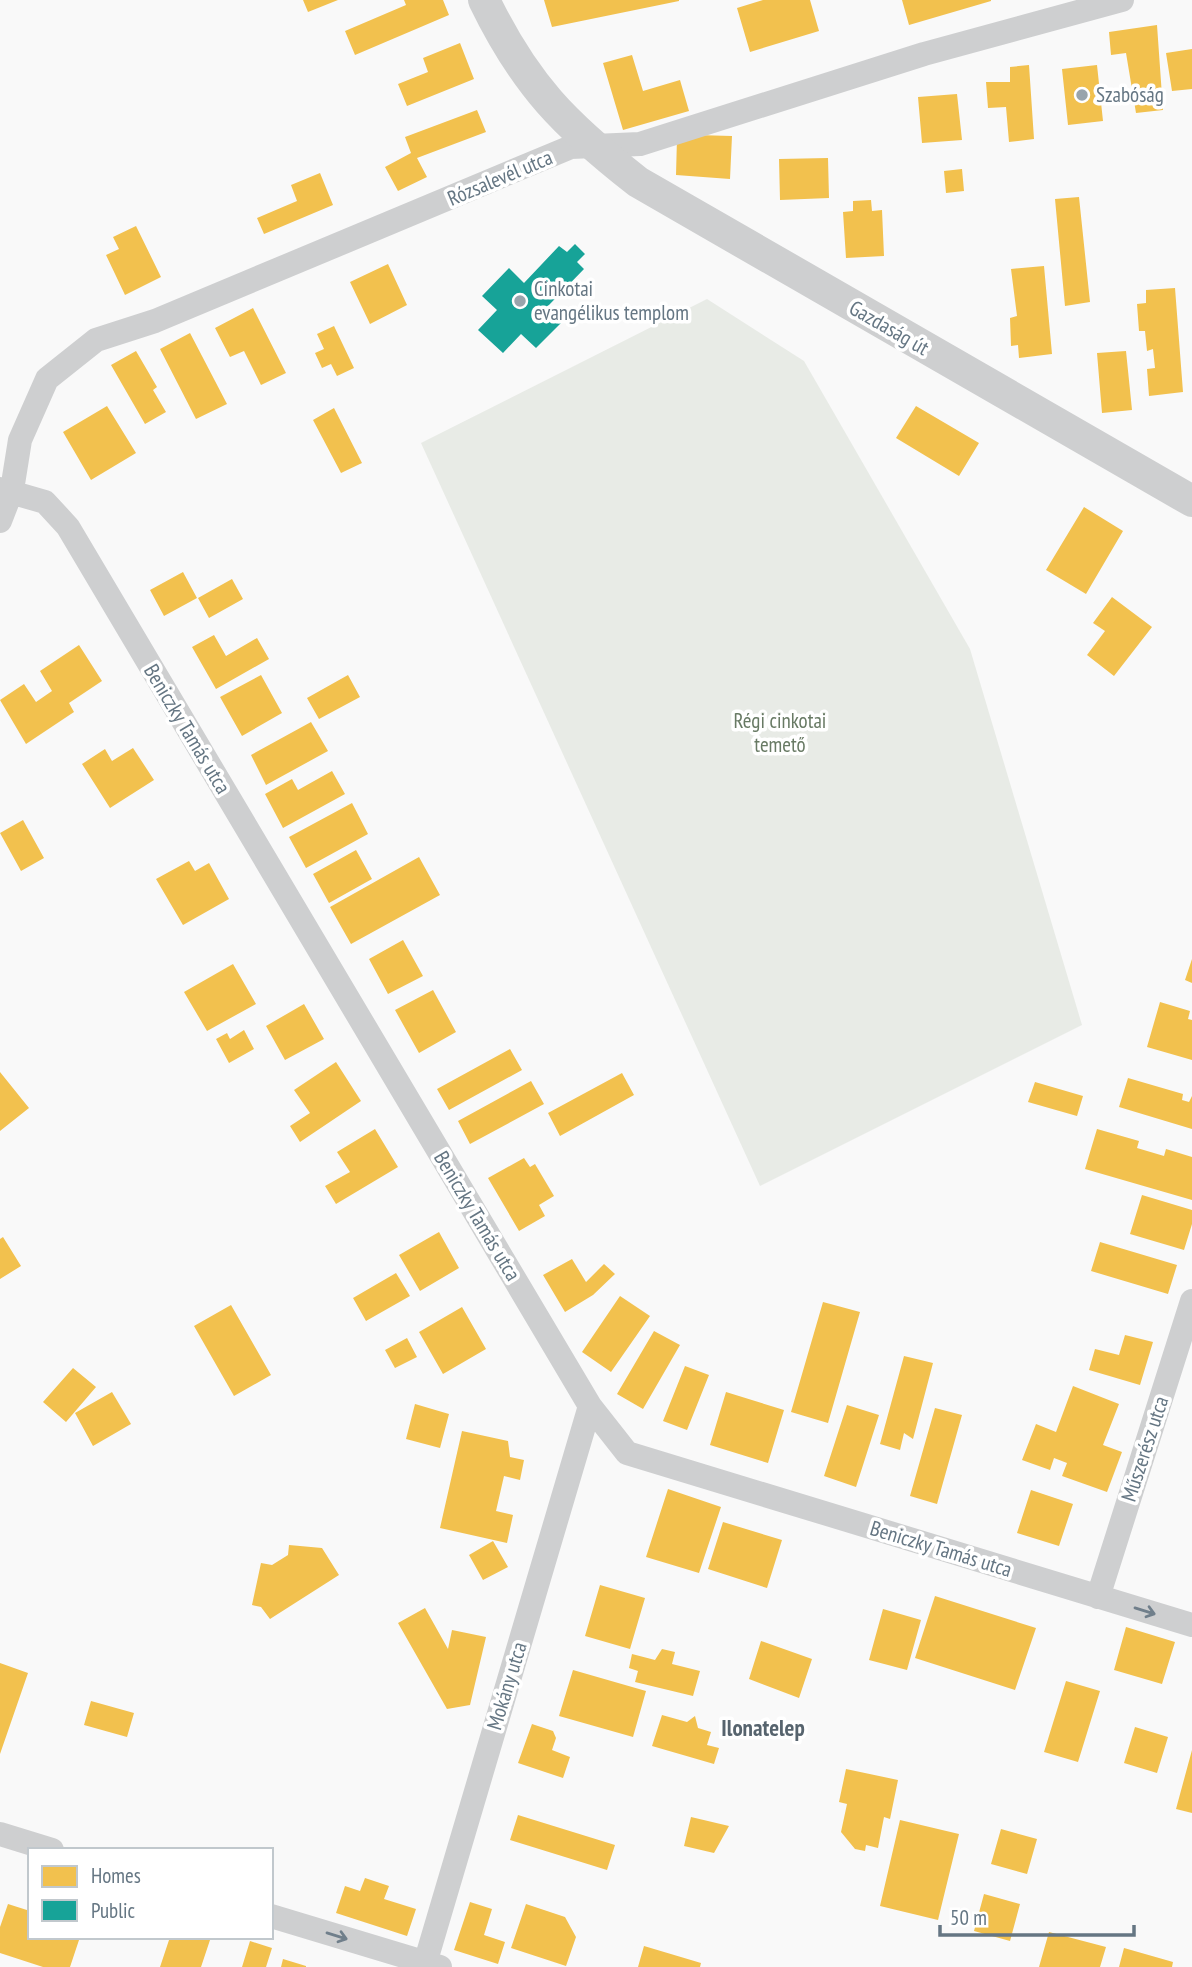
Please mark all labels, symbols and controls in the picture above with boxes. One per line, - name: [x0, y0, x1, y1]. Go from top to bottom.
- place label: Szabóság: [1096, 81, 1164, 108]
- marker: Szabóság: [1074, 87, 1090, 103]
- street label: Rózsalevél utca: [443, 143, 556, 212]
- place label: Cinkotai evangélikus templom: [534, 275, 689, 326]
- marker: Cinkotai evangélikus templom: [512, 293, 528, 309]
- street label: Gazdaság út: [845, 294, 934, 361]
- street label: Beniczky Tamás utca: [138, 659, 237, 799]
- park label: Régi cinkotai temető: [734, 707, 826, 758]
- street label: Beniczky Tamás utca: [428, 1146, 527, 1286]
- street label: Műszerész utca: [1115, 1393, 1174, 1505]
- street label: Beniczky Tamás utca: [867, 1514, 1015, 1583]
- one-way arrow: [1134, 1606, 1156, 1619]
- street label: Mokány utca: [480, 1639, 533, 1733]
- district label: Ilonatelep: [721, 1713, 805, 1742]
- legend: [28, 1848, 273, 1939]
- text: Homes: [91, 1862, 141, 1889]
- scale bar: [940, 1894, 1134, 1938]
- text: Public: [91, 1897, 136, 1924]
- text: 50 m: [950, 1904, 987, 1931]
- one-way arrow: [325, 1930, 347, 1943]

